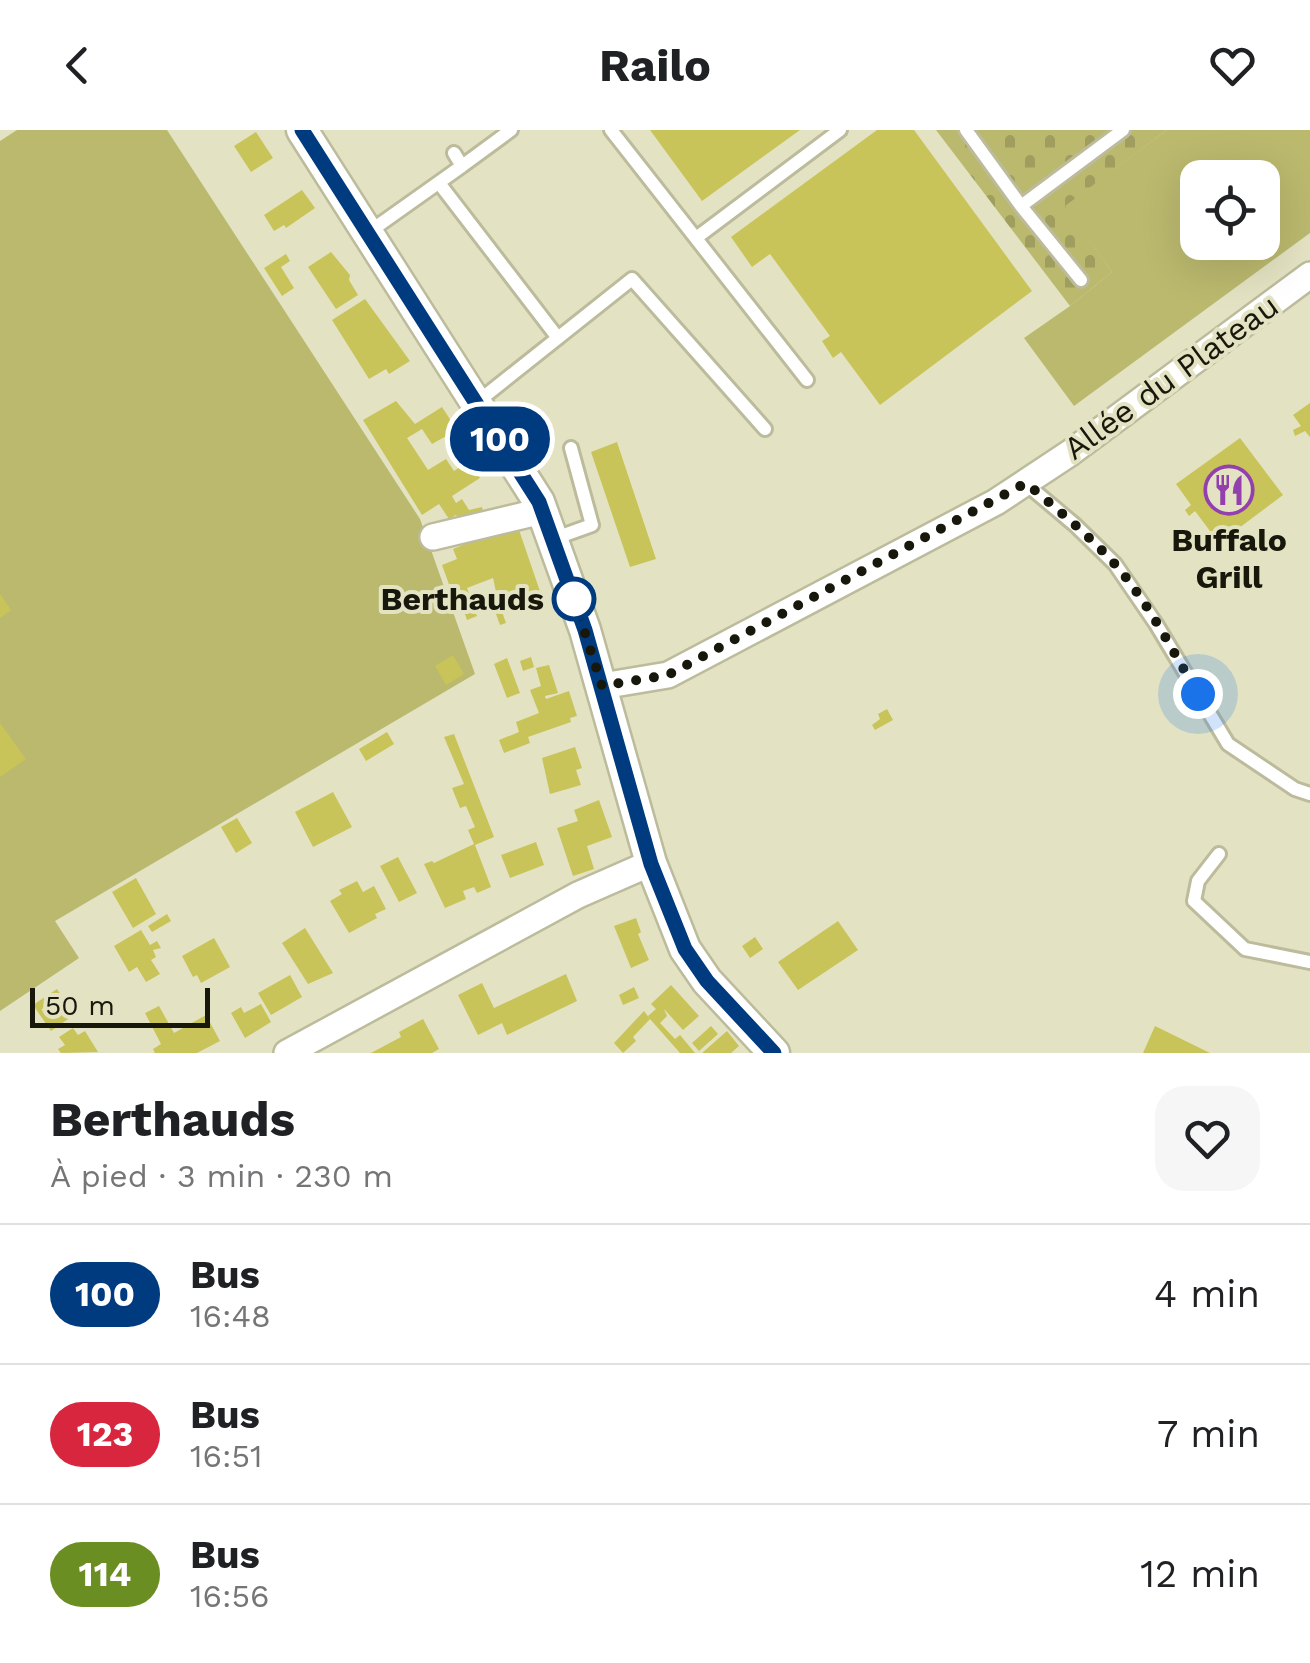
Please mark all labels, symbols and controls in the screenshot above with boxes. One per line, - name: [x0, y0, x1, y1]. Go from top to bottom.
- icon: back: [50, 38, 105, 93]
- icon: heart: [1205, 38, 1260, 93]
- text: Railo: [599, 39, 711, 92]
- map controls: [1180, 160, 1280, 260]
- button: locate: [1180, 160, 1280, 260]
- street label: Allée du Plateau: [1056, 286, 1286, 468]
- line badge: 100: [442, 406, 558, 472]
- text: 100: [470, 418, 530, 460]
- restaurant icon: Buffalo Grill: [1203, 464, 1255, 516]
- place label: Buffalo Grill: [1171, 521, 1287, 596]
- marker: Berthauds: [553, 578, 595, 620]
- place label: Berthauds: [381, 580, 544, 618]
- your location: [1173, 669, 1223, 719]
- scale bar: [30, 983, 210, 1028]
- text: 50 m: [45, 989, 115, 1022]
- button: heart: [1155, 1086, 1260, 1191]
- text: Berthauds: [50, 1091, 295, 1148]
- text: À pied · 3 min · 230 m: [50, 1157, 393, 1195]
- text: Bus: [190, 1253, 260, 1297]
- text: 4 min: [1154, 1272, 1260, 1316]
- text: 100: [75, 1273, 135, 1315]
- text: 16:48: [190, 1297, 271, 1335]
- text: Bus: [190, 1393, 260, 1437]
- text: 7 min: [1157, 1412, 1260, 1456]
- text: 123: [77, 1413, 133, 1455]
- text: 16:51: [190, 1437, 263, 1475]
- text: Bus: [190, 1533, 260, 1577]
- text: 12 min: [1140, 1552, 1260, 1596]
- text: 114: [79, 1553, 131, 1595]
- text: 16:56: [190, 1577, 270, 1615]

